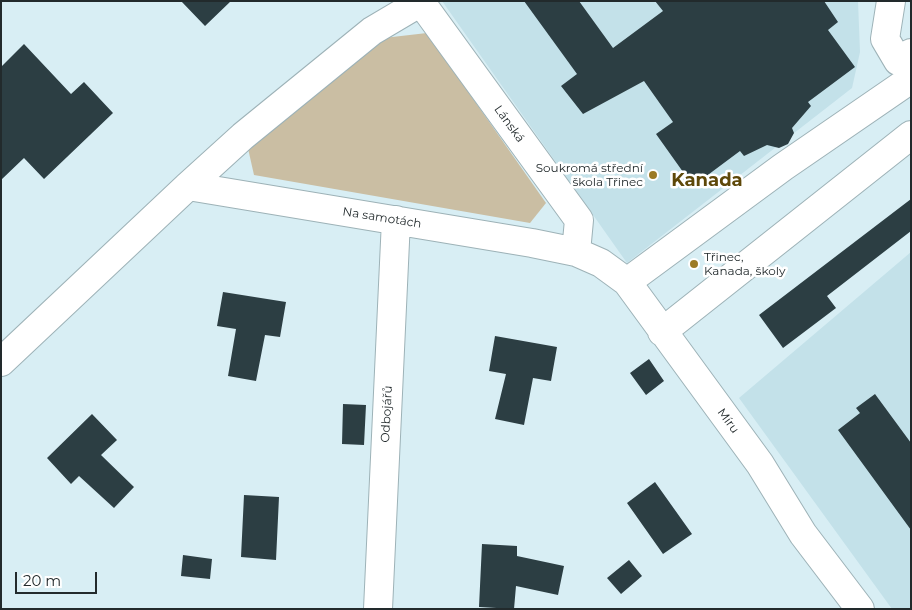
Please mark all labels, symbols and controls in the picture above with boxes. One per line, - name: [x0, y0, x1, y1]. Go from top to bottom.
- street label: Lánská: [491, 103, 527, 145]
- place label: Soukromá střední škola Třinec: [536, 161, 643, 189]
- marker: Soukromá střední škola Třinec: [647, 169, 659, 181]
- district label: Kanada: [671, 170, 743, 192]
- street label: Na samotách: [342, 205, 422, 231]
- place label: Třinec, Kanada, školy: [704, 250, 786, 278]
- marker: Třinec, Kanada, školy: [688, 258, 700, 270]
- street label: Odbojářů: [378, 385, 396, 443]
- street label: Míru: [714, 406, 742, 436]
- scale bar: [18, 562, 100, 594]
- text: 20 m: [23, 571, 61, 590]

